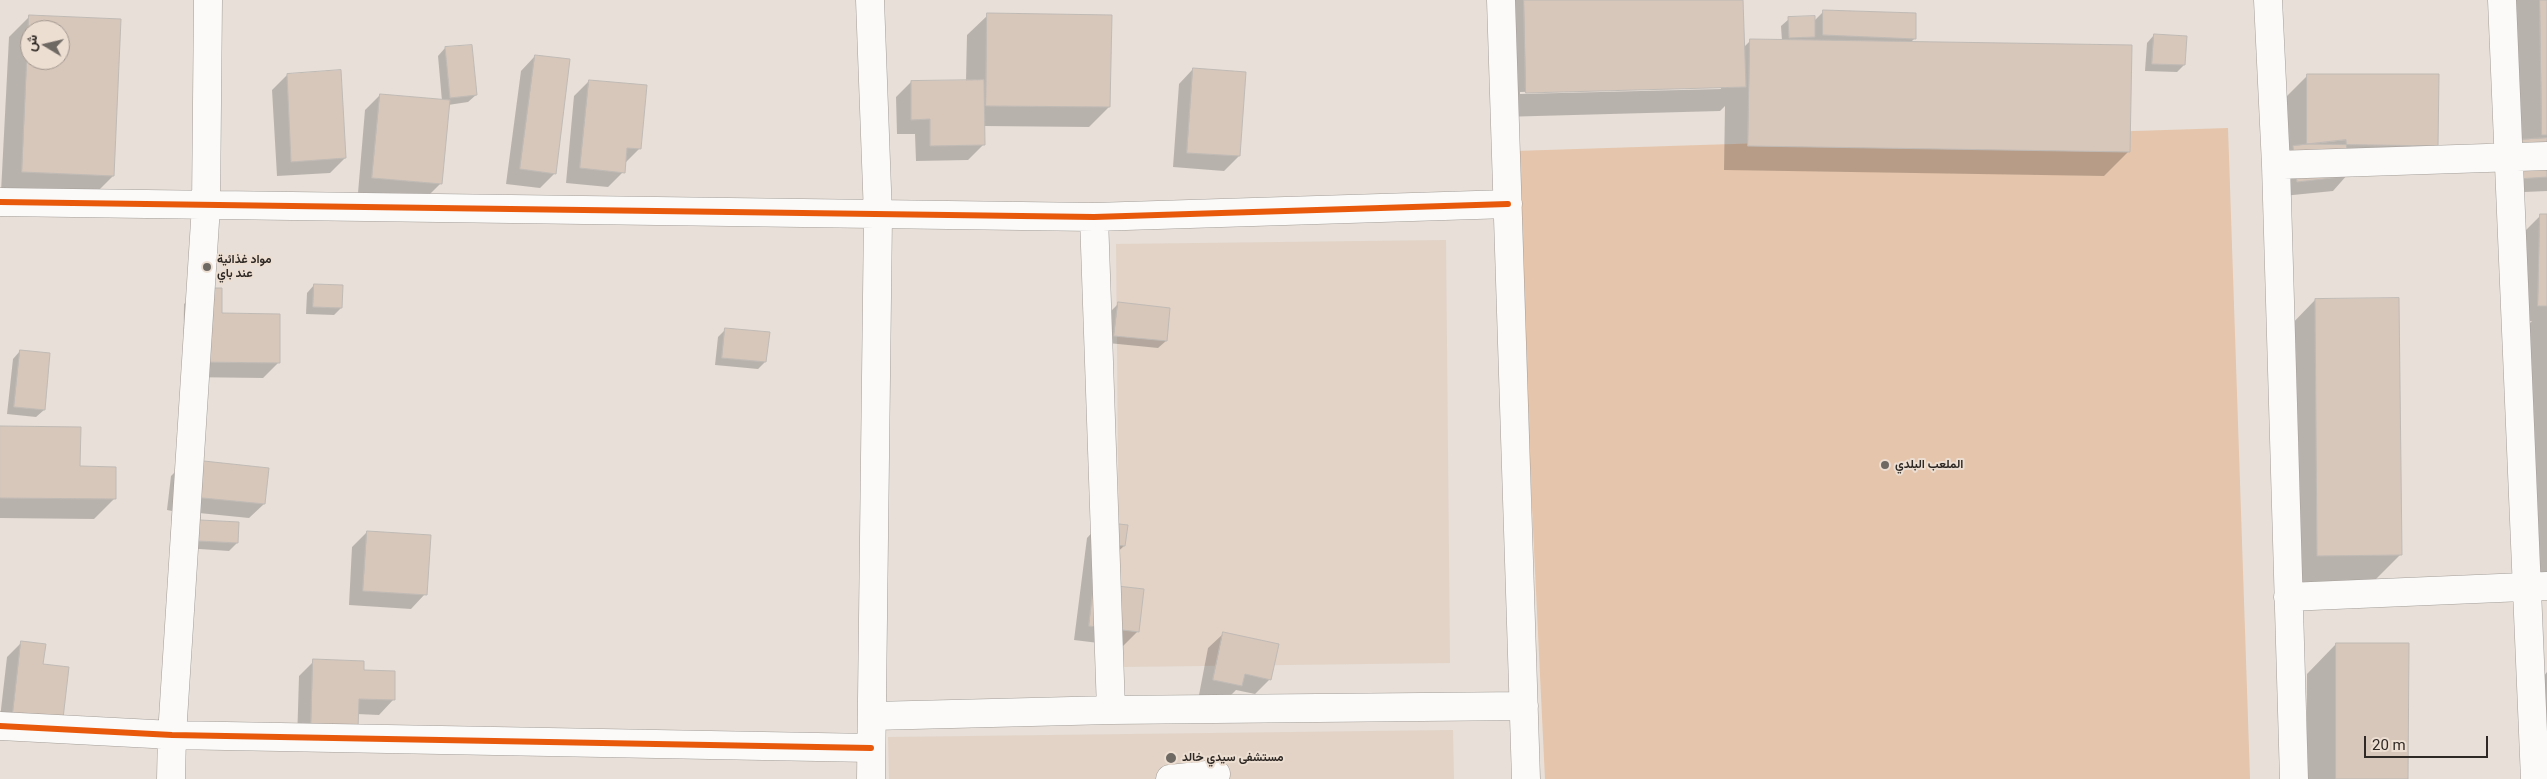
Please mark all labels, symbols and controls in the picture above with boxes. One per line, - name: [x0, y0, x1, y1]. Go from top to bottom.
- north arrow: [20, 20, 70, 70]
- text: ش: [22, 33, 40, 52]
- place label: مواد غذائية عند باي: [217, 253, 272, 281]
- marker: مواد غذائية عند باي: [201, 261, 213, 273]
- place label: الملعب البلدي: [1895, 458, 1963, 472]
- marker: الملعب البلدي: [1879, 459, 1891, 471]
- scale bar: [2367, 726, 2491, 758]
- text: 20 m: [2372, 736, 2406, 754]
- marker: مستشفى سيدي خالد: [1164, 751, 1178, 765]
- place label: مستشفى سيدي خالد: [1182, 751, 1284, 765]

